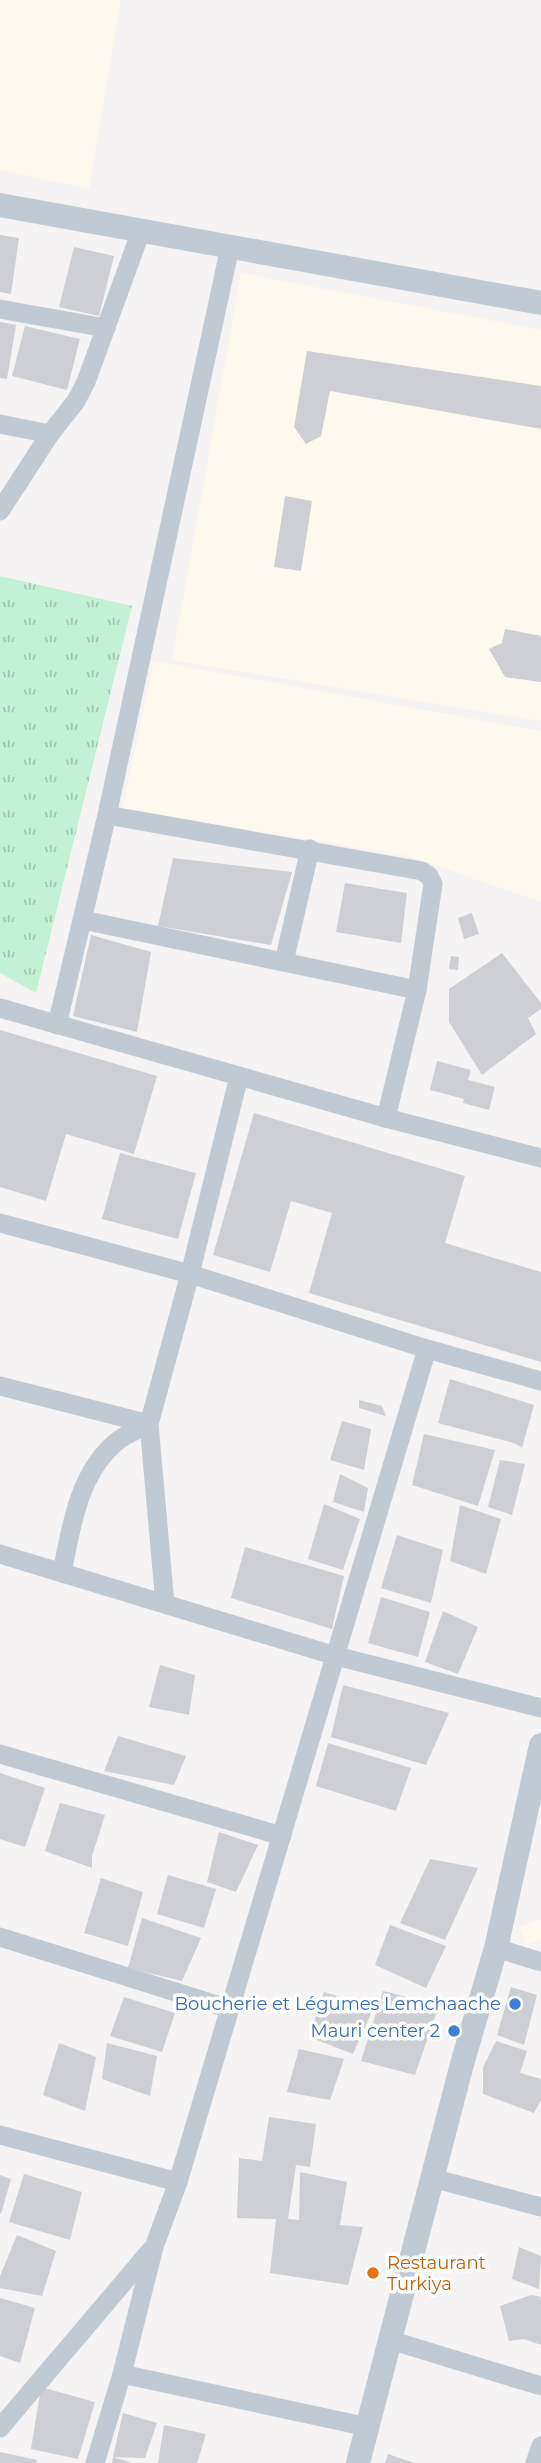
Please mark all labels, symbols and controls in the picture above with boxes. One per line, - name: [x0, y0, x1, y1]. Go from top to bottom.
- place label: Boucherie et Légumes Lemchaache: [175, 1993, 501, 2015]
- marker: Boucherie et Légumes Lemchaache: [507, 1996, 523, 2012]
- place label: Mauri center 2: [310, 2020, 440, 2042]
- marker: Mauri center 2: [446, 2023, 462, 2039]
- place label: Restaurant Turkiya: [387, 2252, 486, 2295]
- marker: Restaurant Turkiya: [365, 2265, 381, 2281]

